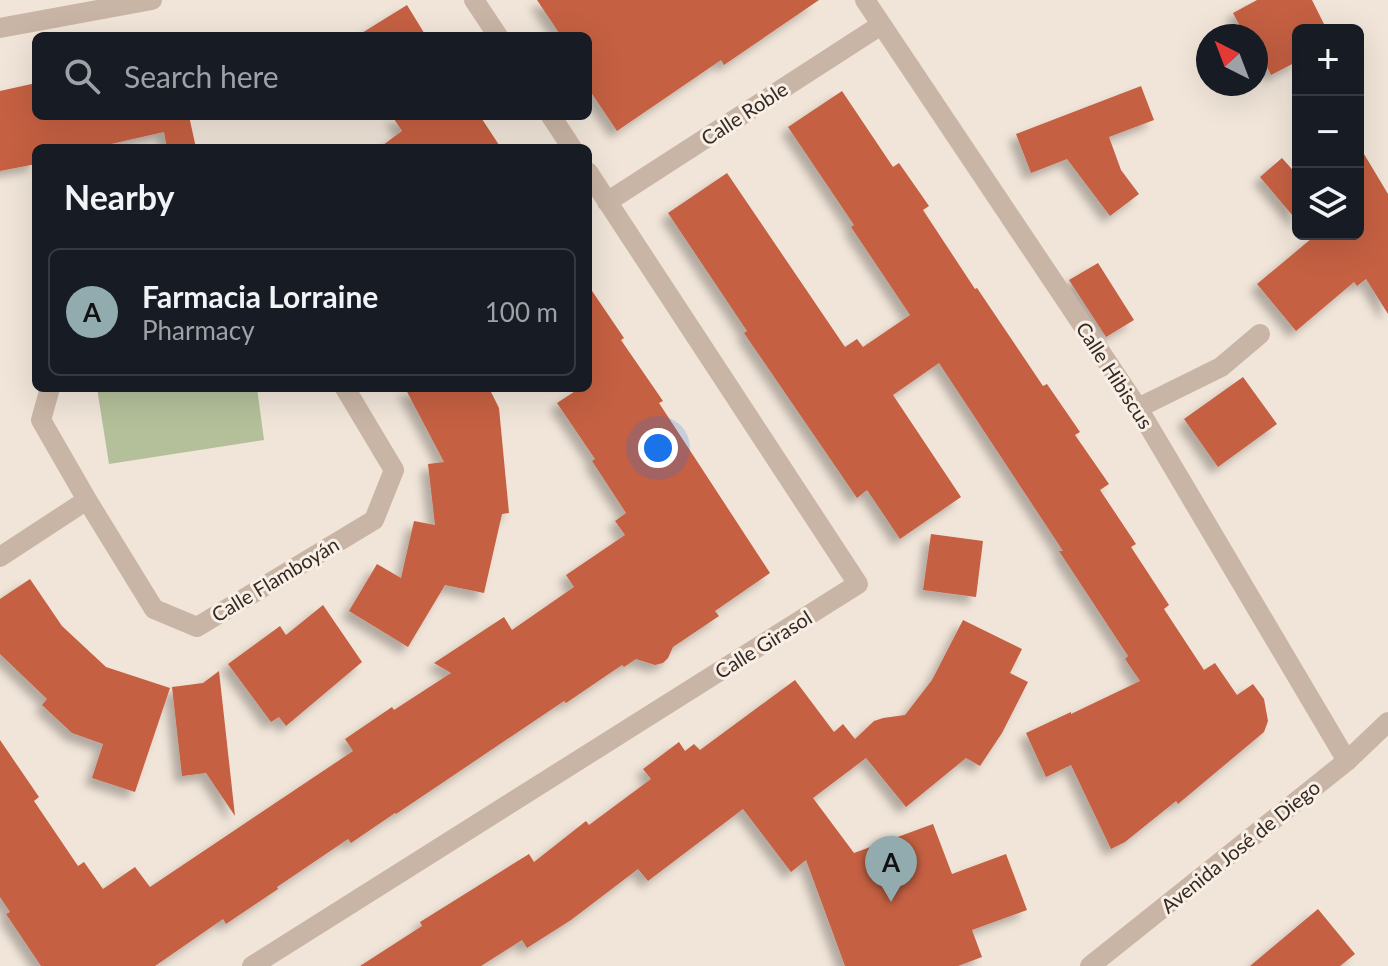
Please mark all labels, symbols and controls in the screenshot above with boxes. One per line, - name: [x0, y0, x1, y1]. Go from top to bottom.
- north arrow: [1196, 24, 1268, 96]
- map controls: [1292, 24, 1364, 240]
- button: +: [1292, 24, 1364, 96]
- search box: [32, 32, 592, 120]
- icon: search: [60, 54, 104, 98]
- text: Search here: [124, 58, 279, 94]
- street label: Calle Roble: [696, 76, 792, 150]
- button: −: [1292, 96, 1364, 168]
- button: layers: [1292, 168, 1364, 240]
- text: Nearby: [64, 176, 175, 217]
- text: Farmacia Lorraine: [142, 278, 378, 314]
- text: A: [83, 296, 101, 328]
- text: 100 m: [485, 296, 558, 328]
- text: Pharmacy: [142, 314, 255, 346]
- street label: Calle Hibiscus: [1072, 317, 1158, 433]
- your location: [638, 428, 678, 468]
- street label: Calle Flamboyán: [207, 532, 343, 626]
- street label: Calle Girasol: [710, 605, 816, 683]
- street label: Avenida José de Diego: [1156, 774, 1324, 918]
- pin: A: [865, 836, 917, 902]

